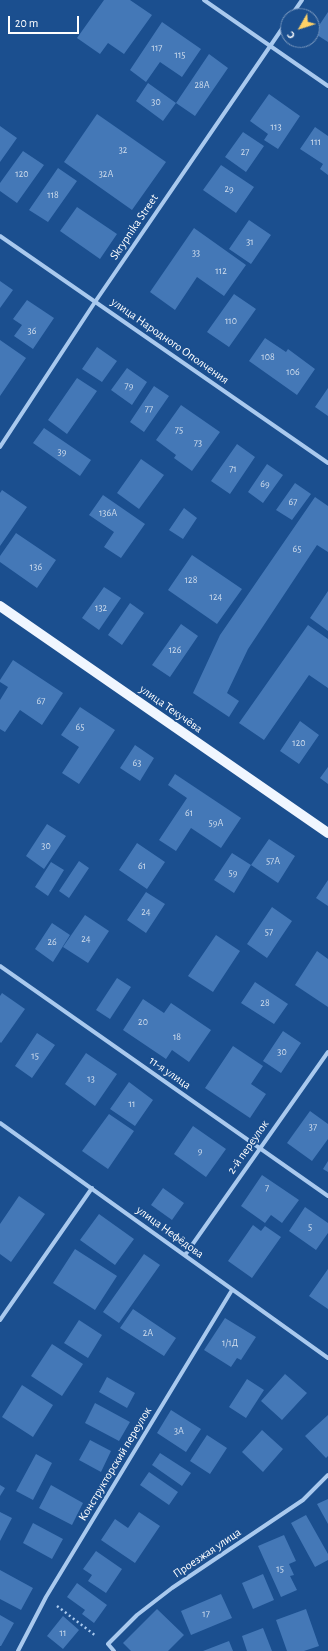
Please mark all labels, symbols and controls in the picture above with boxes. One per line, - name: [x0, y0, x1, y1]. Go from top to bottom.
- scale bar: [10, 8, 81, 34]
- north arrow: [280, 8, 320, 48]
- text: 20 m: [15, 17, 38, 29]
- text: С: [285, 29, 297, 41]
- house number: 117: [151, 42, 163, 54]
- house number: 115: [174, 49, 186, 61]
- house number: 28А: [194, 79, 210, 91]
- house number: 30: [151, 96, 161, 108]
- house number: 113: [271, 121, 281, 133]
- house number: 111: [311, 136, 321, 148]
- house number: 32: [119, 144, 127, 156]
- house number: 27: [241, 146, 249, 158]
- house number: 120: [15, 168, 29, 180]
- house number: 32А: [99, 168, 113, 180]
- house number: 29: [224, 183, 234, 195]
- house number: 118: [47, 189, 59, 201]
- street label: Skrypnika Street: [107, 191, 161, 263]
- house number: 31: [246, 236, 254, 248]
- house number: 33: [192, 247, 200, 259]
- house number: 112: [215, 265, 227, 277]
- street label: улица Народного Ополчения: [108, 295, 232, 387]
- house number: 110: [225, 315, 237, 327]
- house number: 36: [28, 325, 36, 337]
- house number: 108: [261, 351, 275, 363]
- house number: 106: [286, 366, 300, 378]
- house number: 79: [125, 380, 133, 392]
- house number: 77: [145, 403, 153, 415]
- house number: 75: [175, 424, 183, 436]
- house number: 73: [194, 437, 202, 449]
- house number: 39: [58, 446, 66, 458]
- house number: 71: [229, 463, 237, 475]
- house number: 69: [260, 478, 270, 490]
- house number: 67: [289, 496, 297, 508]
- house number: 136А: [99, 507, 117, 519]
- house number: 65: [293, 543, 301, 555]
- house number: 136: [30, 561, 42, 573]
- house number: 128: [185, 574, 197, 586]
- house number: 124: [210, 591, 222, 603]
- house number: 132: [95, 602, 107, 614]
- house number: 126: [169, 644, 181, 656]
- street label: улица Текучёва: [137, 682, 205, 736]
- house number: 67: [37, 695, 45, 707]
- house number: 65: [76, 721, 84, 733]
- house number: 120: [292, 737, 306, 749]
- house number: 63: [133, 757, 141, 769]
- house number: 61: [185, 807, 193, 819]
- house number: 59А: [209, 817, 223, 829]
- house number: 30: [41, 840, 51, 852]
- house number: 57А: [266, 855, 280, 867]
- house number: 61: [138, 860, 146, 872]
- house number: 59: [229, 867, 237, 879]
- house number: 24: [141, 906, 151, 918]
- house number: 57: [265, 926, 273, 938]
- house number: 24: [81, 933, 91, 945]
- house number: 26: [47, 936, 57, 948]
- house number: 28: [260, 997, 270, 1009]
- house number: 20: [138, 1016, 148, 1028]
- house number: 18: [173, 1031, 181, 1043]
- house number: 30: [277, 1046, 287, 1058]
- house number: 15: [31, 1050, 39, 1062]
- street label: 11-я улица: [146, 1053, 194, 1093]
- house number: 13: [87, 1073, 95, 1085]
- house number: 11: [129, 1098, 135, 1110]
- street label: 2-й переулок: [224, 1117, 272, 1177]
- house number: 37: [309, 1121, 317, 1133]
- house number: 9: [198, 1145, 202, 1157]
- house number: 7: [265, 1182, 269, 1194]
- street label: улица Нефёдова: [133, 1203, 207, 1261]
- house number: 5: [308, 1221, 312, 1233]
- house number: 2А: [143, 1327, 153, 1339]
- house number: 1/1Д: [222, 1337, 238, 1349]
- street label: Конструкторский переулок: [75, 1404, 155, 1524]
- house number: 3А: [174, 1425, 184, 1437]
- street label: Проезжая улица: [170, 1525, 244, 1581]
- house number: 15: [276, 1563, 284, 1575]
- house number: 17: [202, 1608, 210, 1620]
- house number: 11: [60, 1627, 66, 1639]

